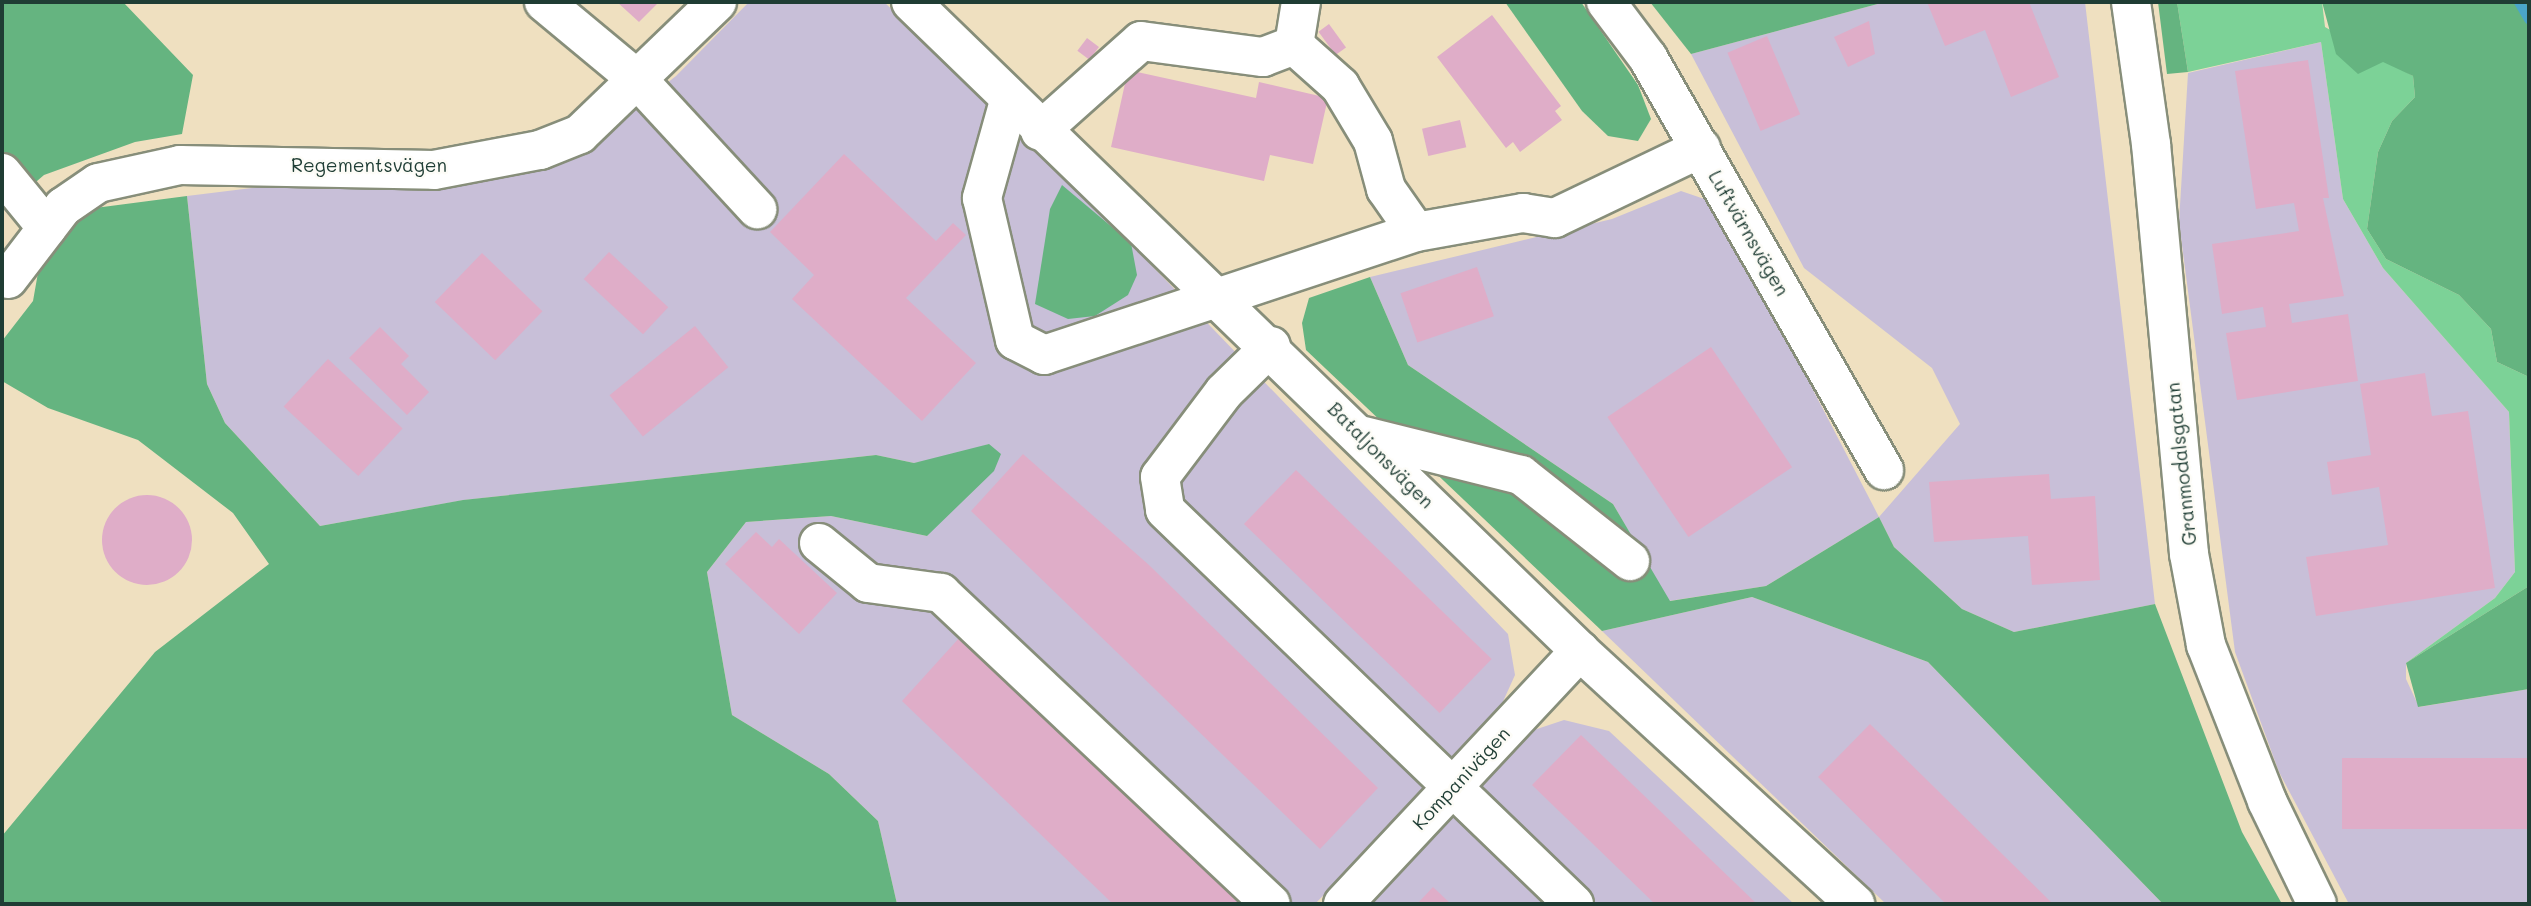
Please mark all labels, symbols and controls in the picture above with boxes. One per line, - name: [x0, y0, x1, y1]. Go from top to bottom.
- street label: Regementsvägen: [291, 154, 447, 176]
- street label: Luftvärnsvägen: [1704, 166, 1794, 300]
- street label: Granmodalsgatan: [2161, 381, 2201, 547]
- street label: Bataljonsvägen: [1323, 397, 1439, 513]
- street label: Kompanivägen: [1408, 722, 1514, 834]

